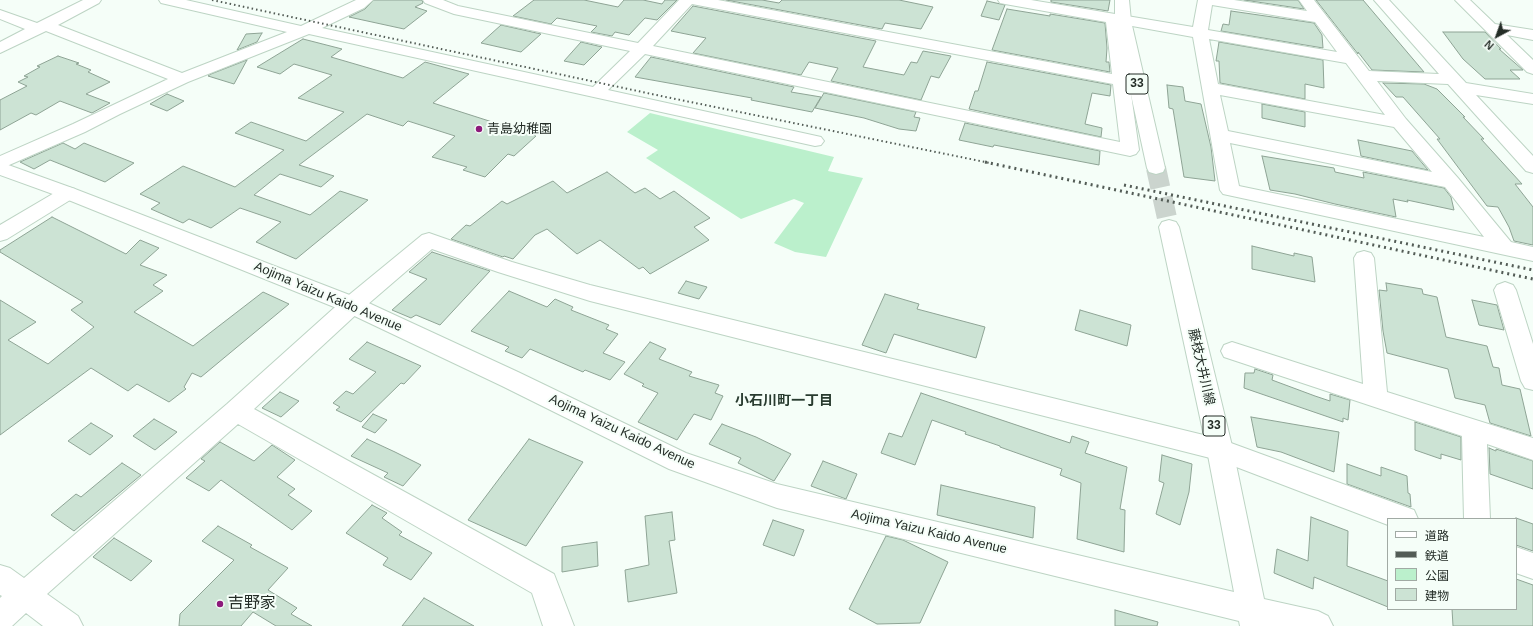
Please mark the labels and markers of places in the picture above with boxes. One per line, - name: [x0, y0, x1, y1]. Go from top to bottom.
- place label: 青島幼稚園: [487, 121, 552, 137]
- marker: 青島幼稚園: [474, 124, 484, 134]
- place label: 吉野家: [228, 594, 276, 614]
- marker: 吉野家: [215, 599, 225, 609]

